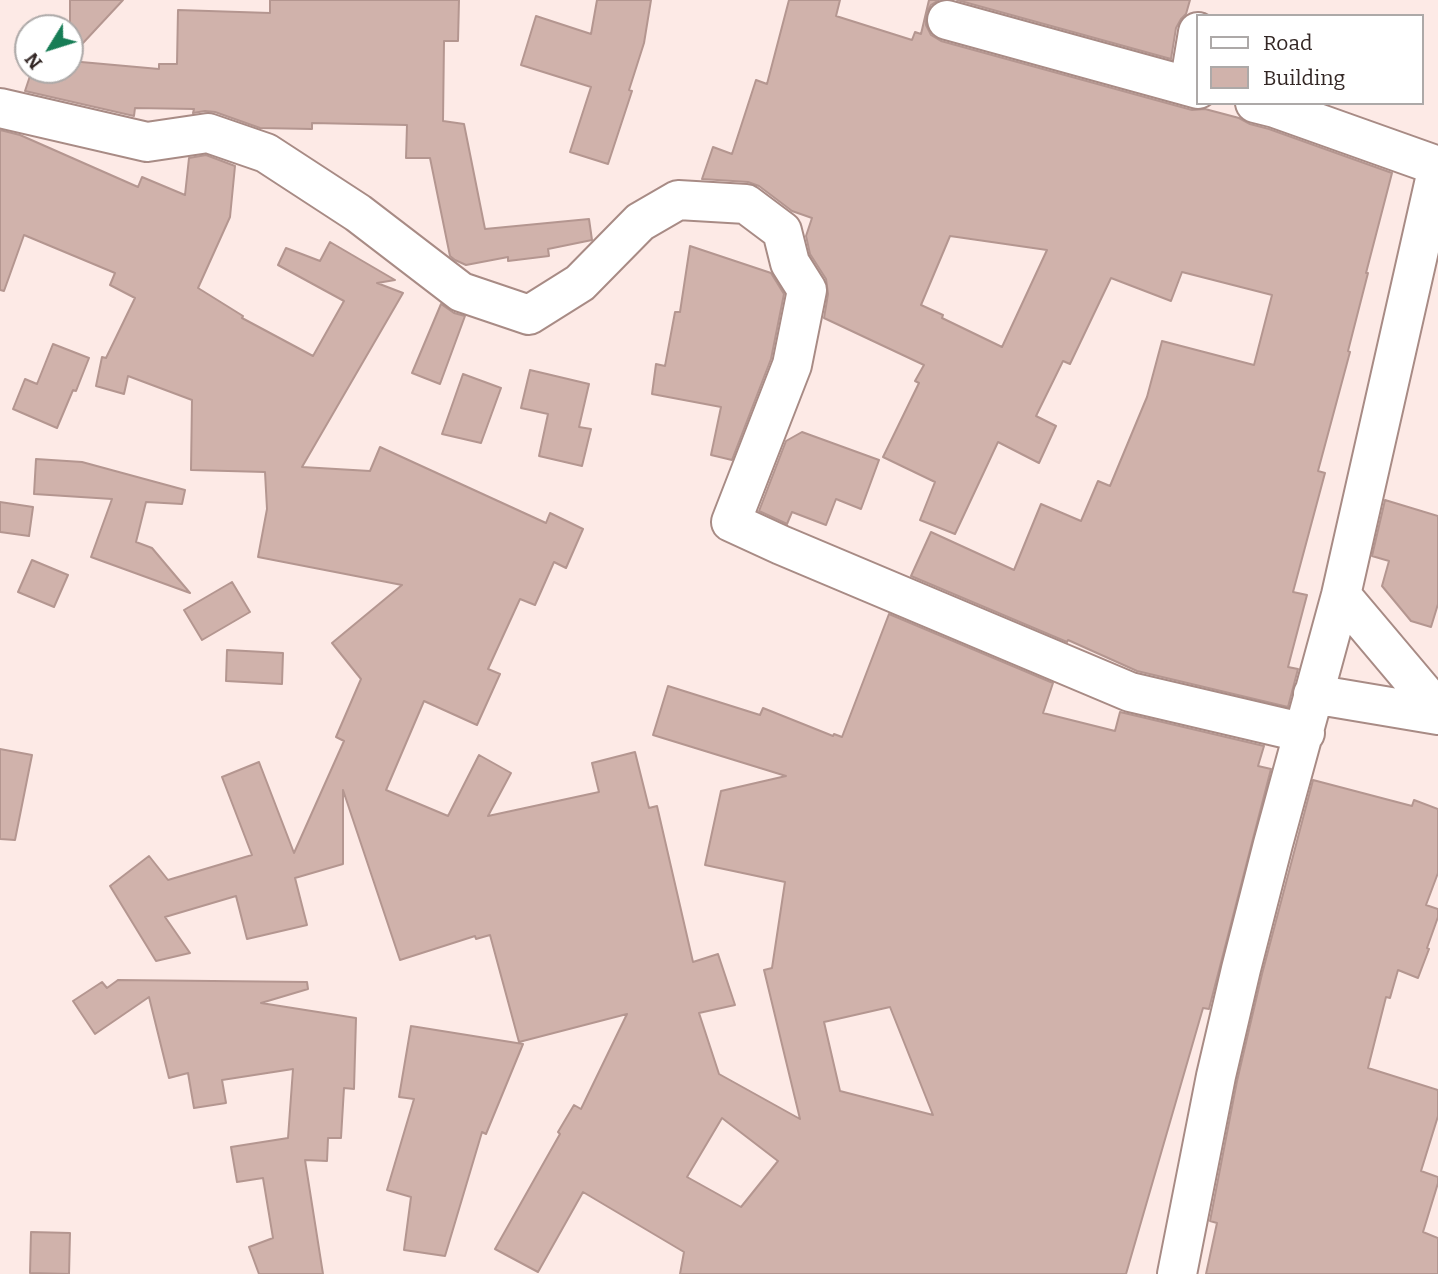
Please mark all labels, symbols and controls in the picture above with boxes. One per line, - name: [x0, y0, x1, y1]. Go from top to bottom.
- north arrow: [14, 14, 84, 84]
- legend: [1196, 14, 1424, 105]
- text: Road: [1263, 30, 1312, 56]
- text: N: [20, 48, 47, 74]
- text: Building: [1263, 65, 1345, 91]

